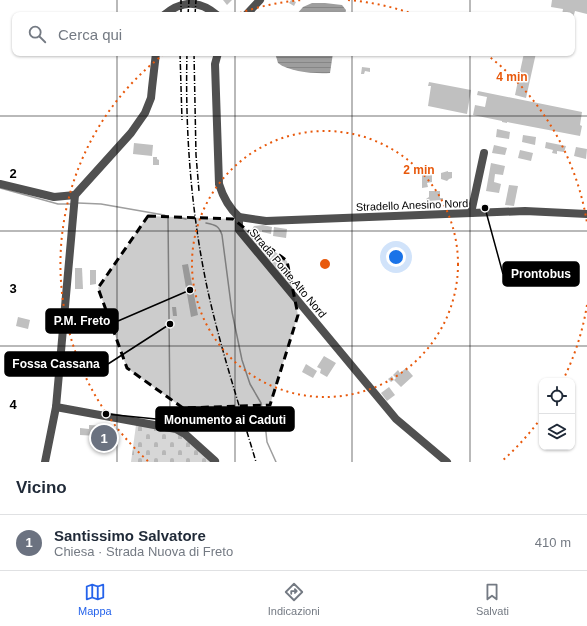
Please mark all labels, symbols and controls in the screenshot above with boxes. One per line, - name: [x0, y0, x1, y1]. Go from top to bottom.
- search box: [12, 12, 575, 56]
- icon: search: [26, 23, 48, 45]
- text: Cerca qui: [58, 26, 122, 43]
- text: 4 min: [496, 70, 528, 84]
- text: 2 min: [403, 163, 435, 177]
- text: 2: [9, 166, 17, 181]
- street label: Stradello Anesino Nord: [356, 197, 468, 213]
- street label: Strada Ponte Alto Nord: [247, 226, 329, 320]
- your location: [386, 247, 406, 267]
- centre of rings: [318, 257, 332, 271]
- callout: Prontobus: [503, 262, 579, 286]
- text: Prontobus: [511, 267, 571, 281]
- text: 3: [9, 281, 17, 296]
- callout: P.M. Freto: [46, 309, 118, 333]
- text: P.M. Freto: [54, 314, 110, 328]
- callout: Fossa Cassana: [5, 352, 108, 376]
- text: Fossa Cassana: [12, 357, 100, 371]
- map controls: [539, 378, 575, 450]
- button: locate: [539, 378, 575, 414]
- text: 4: [9, 397, 17, 412]
- callout: Monumento ai Caduti: [156, 407, 294, 431]
- text: Monumento ai Caduti: [164, 413, 286, 427]
- button: layers: [539, 414, 575, 450]
- pin: 1: [91, 423, 117, 453]
- text: Vicino: [16, 478, 67, 497]
- text: Santissimo Salvatore: [54, 527, 206, 544]
- text: 1: [25, 535, 33, 550]
- text: 410 m: [535, 535, 571, 550]
- text: Chiesa · Strada Nuova di Freto: [54, 544, 233, 559]
- tab: Mappa: [78, 581, 112, 617]
- tab: Indicazioni: [268, 581, 320, 617]
- tab: Salvati: [476, 581, 509, 617]

